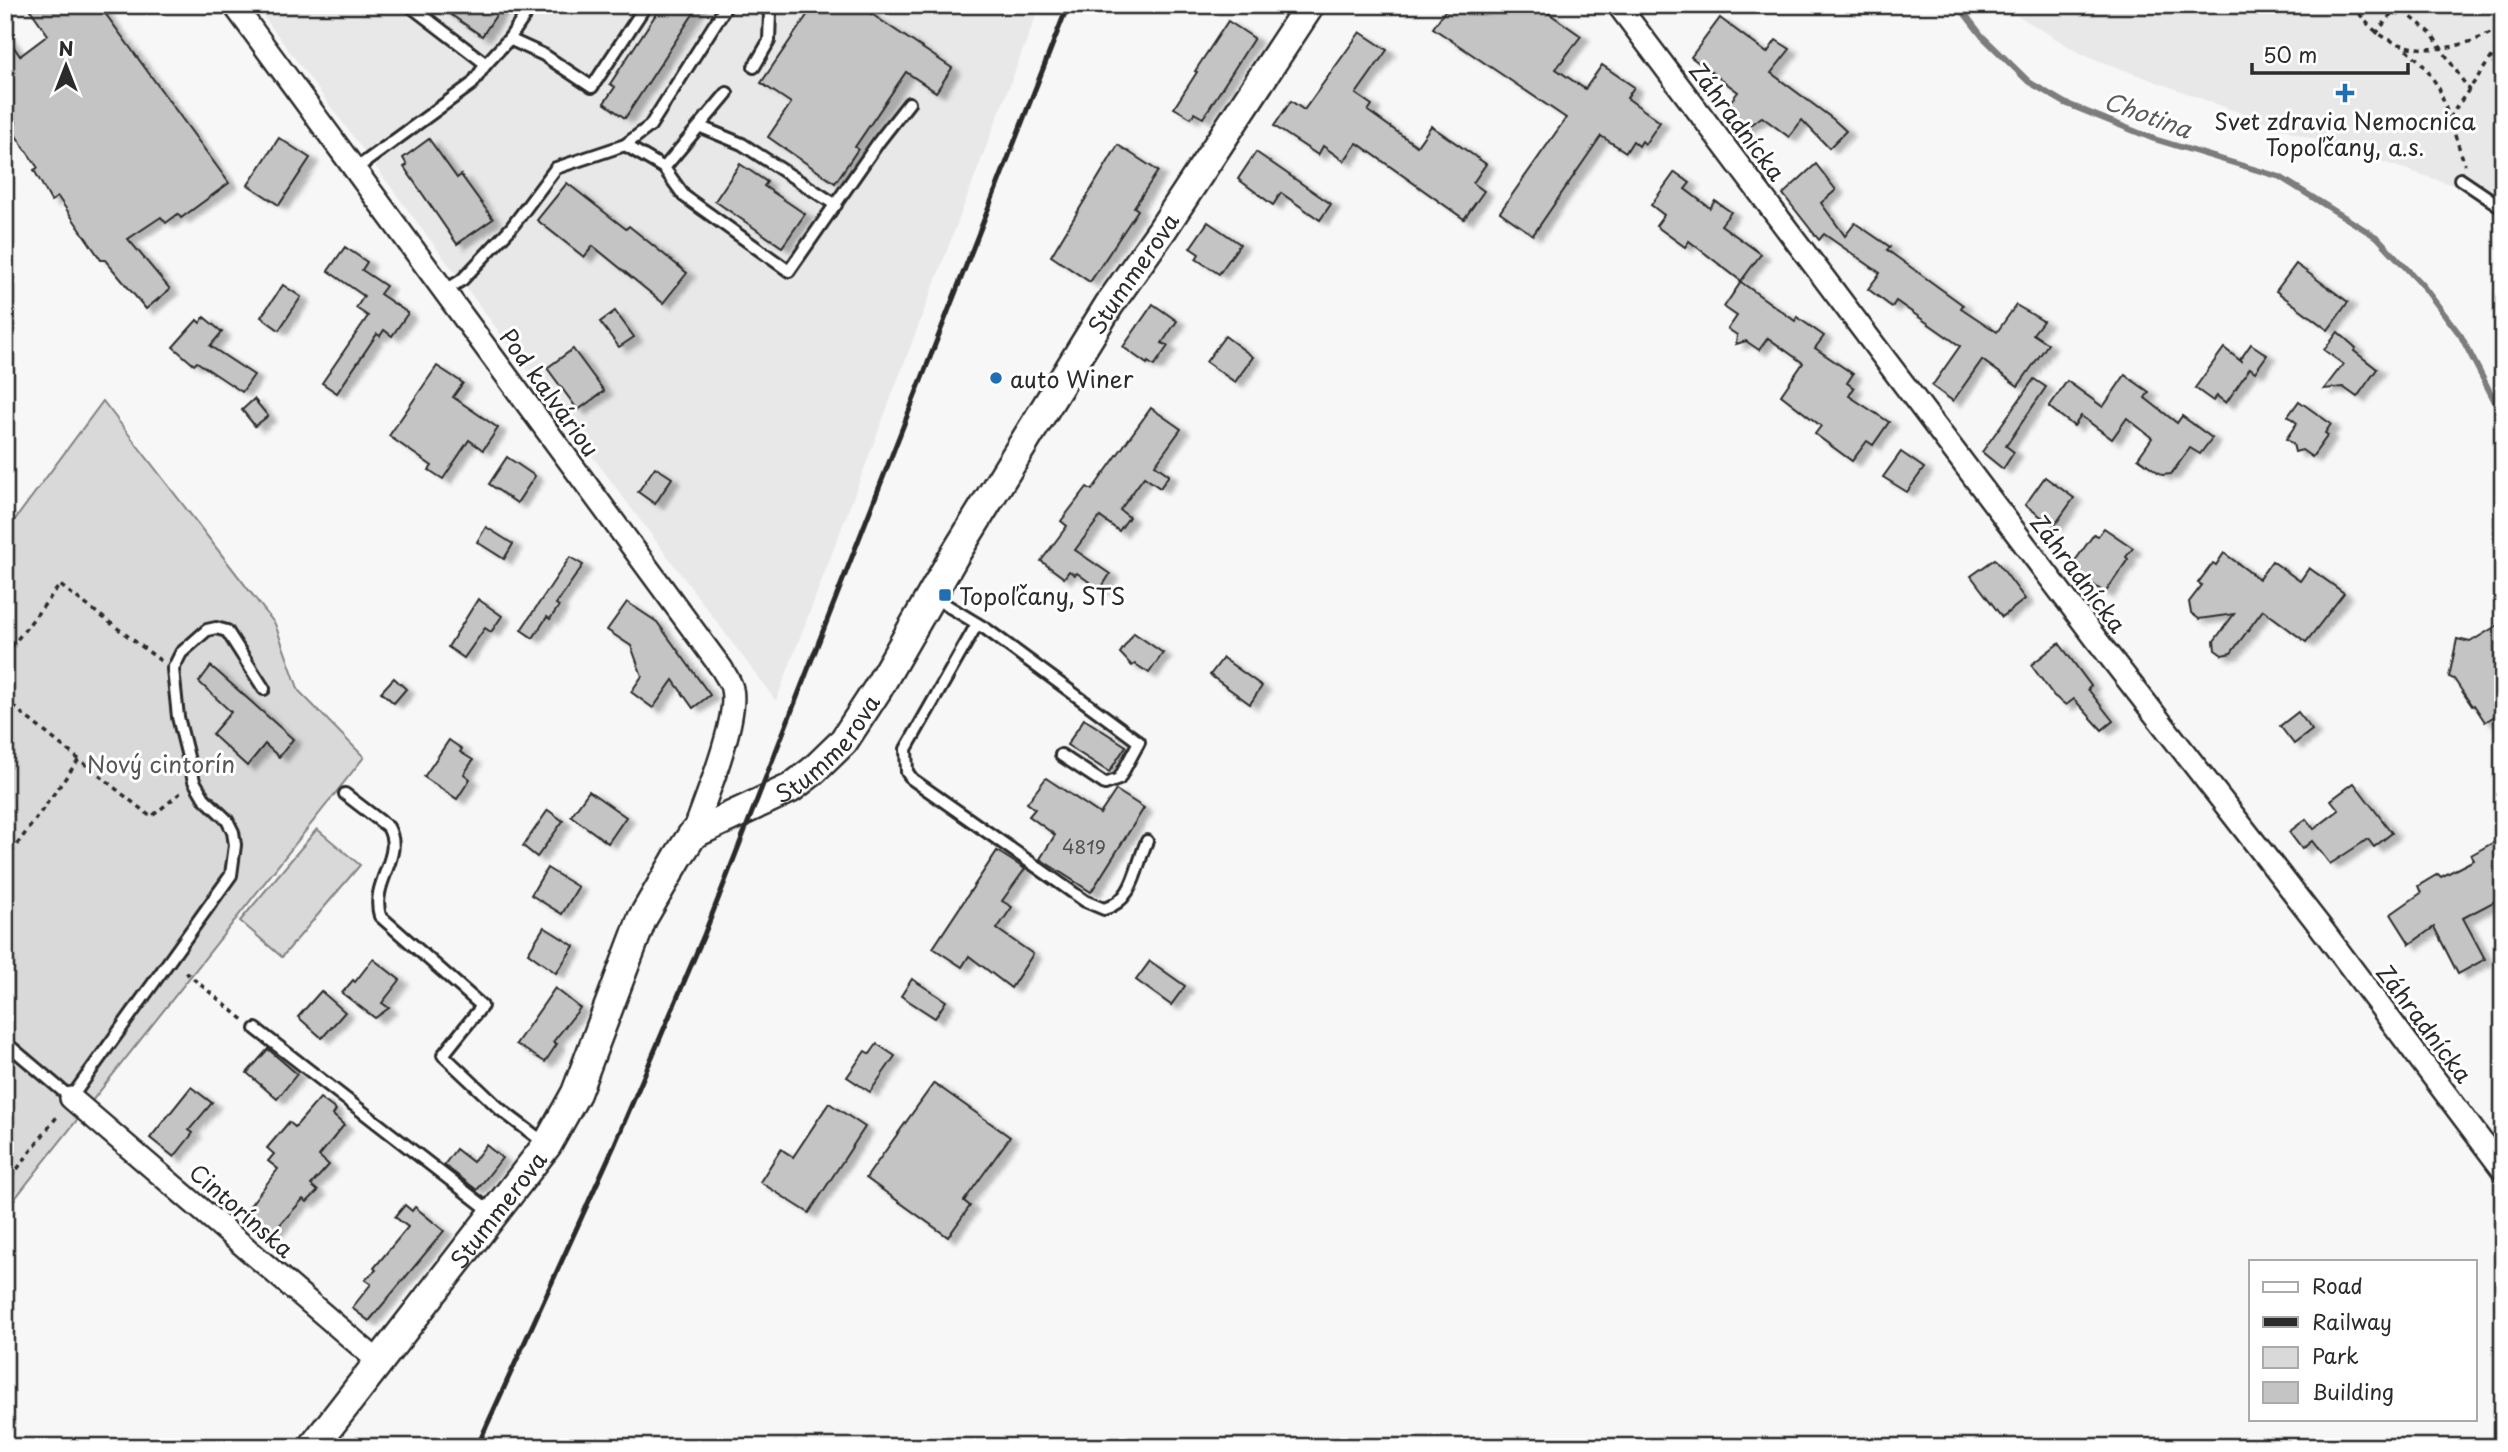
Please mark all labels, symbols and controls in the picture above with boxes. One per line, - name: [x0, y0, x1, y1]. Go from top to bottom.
- north arrow: [32, 32, 102, 102]
- scale bar: [2252, 32, 2408, 76]
- text: N: [58, 34, 74, 62]
- text: 50 m: [2263, 38, 2317, 70]
- street label: Záhradnícka: [1682, 54, 1795, 188]
- water label: Chotina: [2099, 82, 2198, 147]
- marker: Svet zdravia Nemocnica Topoľčany, a.s.: [2335, 83, 2355, 103]
- place label: Svet zdravia Nemocnica Topoľčany, a.s.: [2214, 103, 2476, 164]
- street label: Stummerova: [1078, 205, 1187, 340]
- street label: Pod kalváriou: [491, 321, 609, 463]
- place label: auto Winer: [1010, 361, 1134, 396]
- marker: auto Winer: [988, 370, 1004, 386]
- street label: Záhradnícka: [2023, 506, 2136, 640]
- place label: Topoľčany, STS: [959, 578, 1125, 613]
- marker: Topoľčany, STS: [937, 587, 953, 603]
- street label: Stummerova: [769, 687, 888, 811]
- park label: Nový cintorín: [87, 746, 235, 781]
- house number: 4819: [1062, 832, 1106, 860]
- street label: Záhradnícka: [2369, 956, 2482, 1090]
- street label: Stummerova: [440, 1143, 554, 1275]
- street label: Cintorínska: [182, 1155, 303, 1266]
- legend: [2249, 1260, 2476, 1420]
- text: Road: [2312, 1269, 2363, 1301]
- text: Railway: [2312, 1305, 2392, 1337]
- text: Park: [2312, 1339, 2359, 1371]
- text: Building: [2312, 1375, 2394, 1407]

